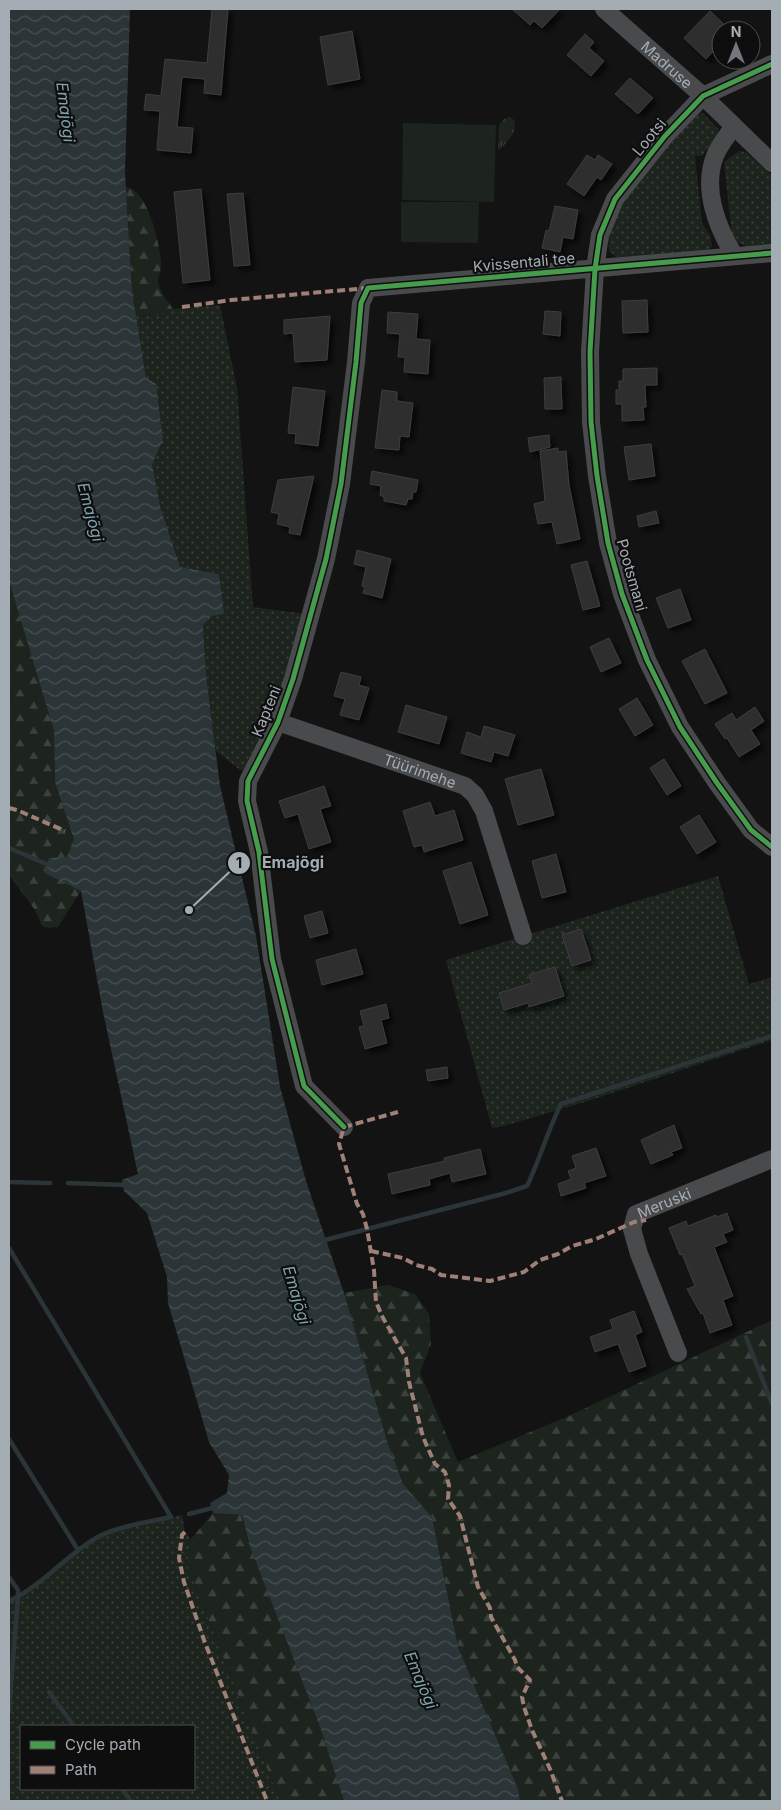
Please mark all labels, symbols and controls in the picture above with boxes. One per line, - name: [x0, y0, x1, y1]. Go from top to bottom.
- north arrow: [711, 20, 761, 70]
- text: N: [731, 23, 741, 40]
- street label: Madruse: [637, 37, 697, 92]
- water label: Emajõgi: [52, 81, 80, 144]
- street label: Lootsi: [628, 115, 670, 159]
- street label: Kvissentali tee: [472, 248, 576, 276]
- water label: Emajõgi: [73, 480, 109, 545]
- street label: Pootsmani: [613, 537, 651, 613]
- street label: Kapteni: [247, 683, 285, 739]
- street label: Tüürimehe: [381, 749, 459, 792]
- callout: Emajõgi: [227, 847, 334, 878]
- text: Emajõgi: [262, 852, 324, 872]
- text: 1: [236, 853, 242, 872]
- street label: Meruski: [634, 1183, 694, 1222]
- water label: Emajõgi: [279, 1263, 316, 1328]
- water label: Emajõgi: [400, 1648, 442, 1713]
- legend: [20, 1725, 195, 1790]
- text: Cycle path: [65, 1735, 141, 1754]
- text: Path: [65, 1760, 97, 1779]

